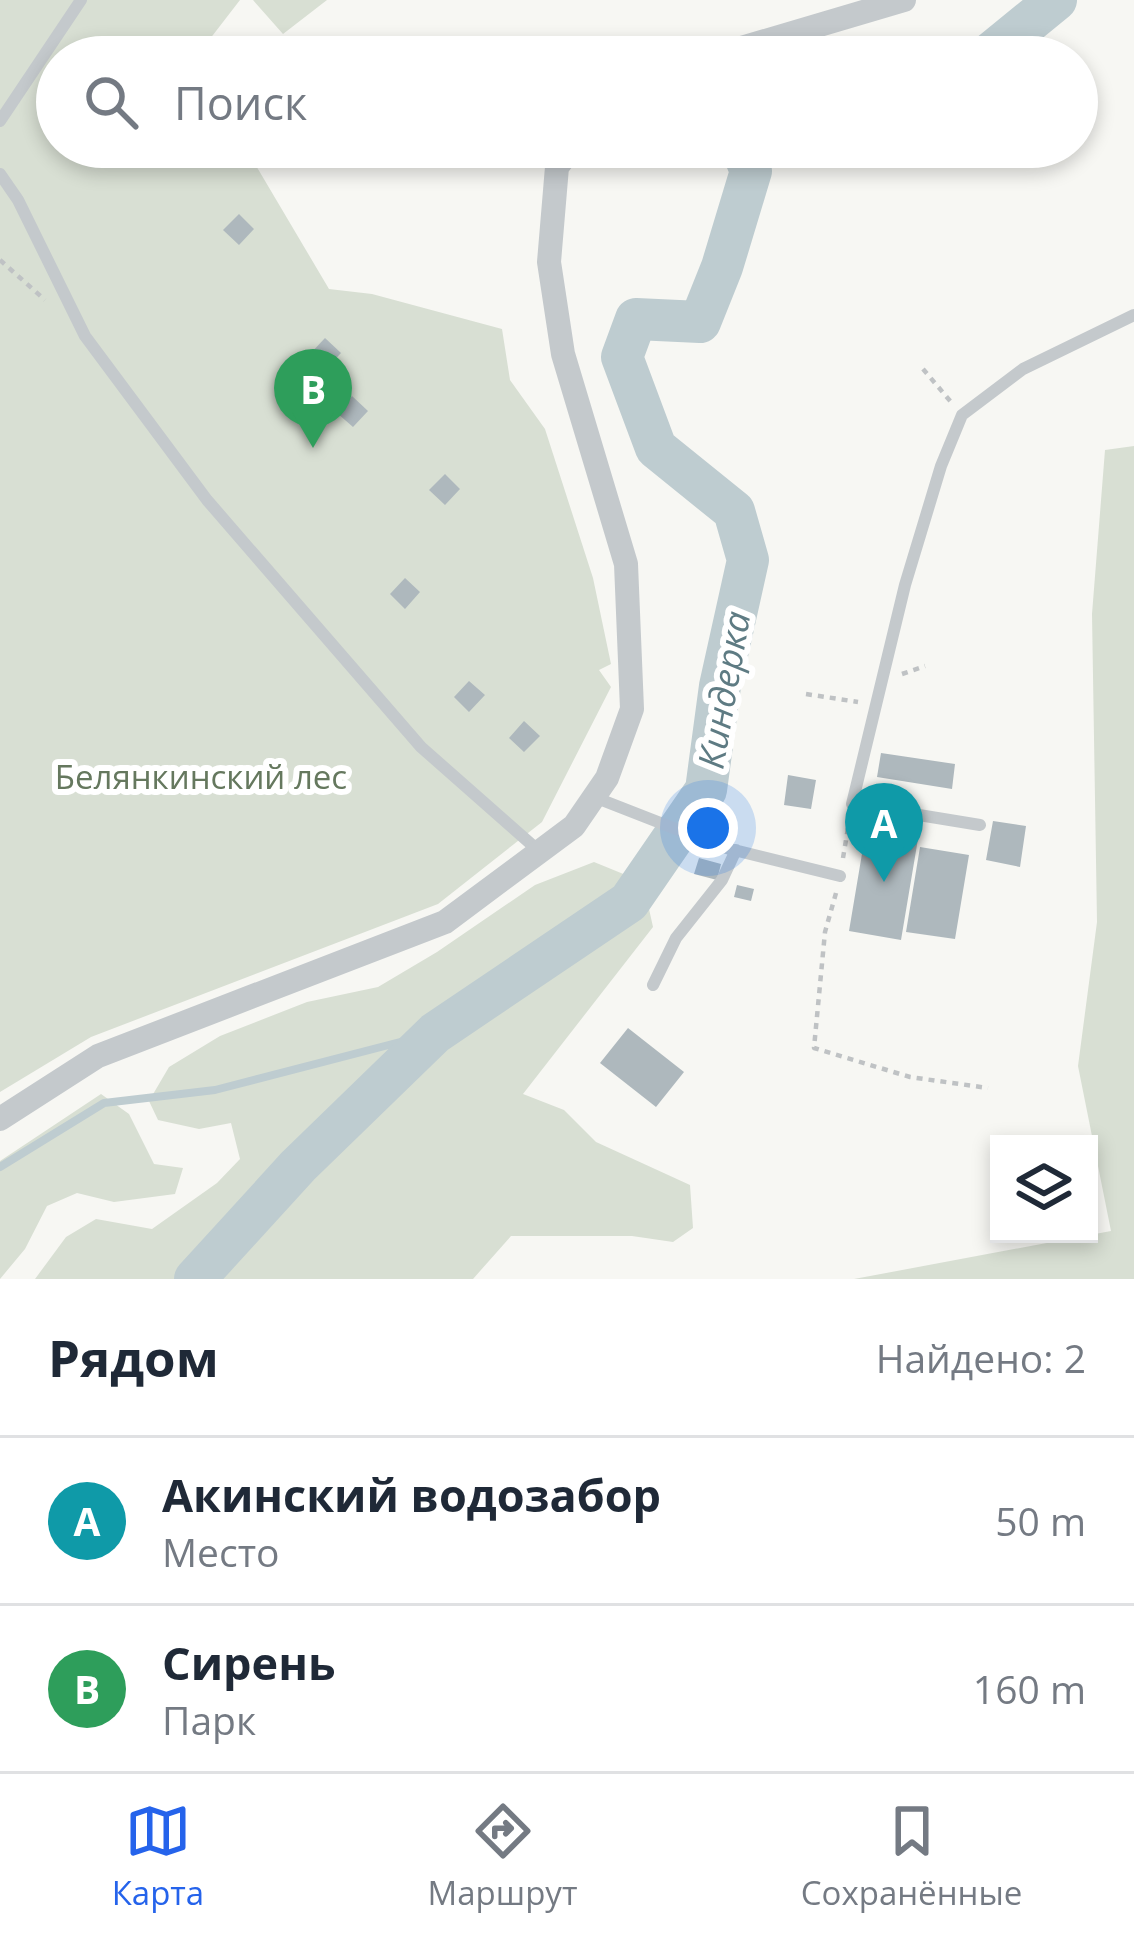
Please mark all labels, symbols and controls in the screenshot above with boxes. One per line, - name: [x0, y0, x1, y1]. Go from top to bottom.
- search box: [36, 36, 1098, 168]
- icon: search: [78, 69, 144, 135]
- text: Поиск: [174, 72, 307, 133]
- pin: B: [274, 349, 352, 448]
- water label: Киндерка: [686, 607, 761, 772]
- park label: Белянкинский лес: [55, 754, 347, 799]
- pin: A: [845, 783, 923, 882]
- your location: [678, 798, 738, 858]
- map controls: [990, 1135, 1098, 1243]
- button: layers: [990, 1135, 1098, 1243]
- text: Рядом: [48, 1322, 219, 1392]
- text: Найдено: 2: [876, 1331, 1086, 1384]
- text: Акинский водозабор: [162, 1464, 661, 1525]
- text: A: [74, 1494, 100, 1547]
- text: 50 m: [995, 1494, 1086, 1547]
- text: Место: [162, 1525, 279, 1578]
- text: Сирень: [162, 1632, 336, 1693]
- text: B: [74, 1662, 100, 1715]
- text: 160 m: [973, 1662, 1086, 1715]
- text: Парк: [162, 1693, 256, 1746]
- tab: Карта: [112, 1798, 204, 1915]
- tab: Маршрут: [428, 1798, 577, 1915]
- tab: Сохранённые: [801, 1798, 1022, 1915]

